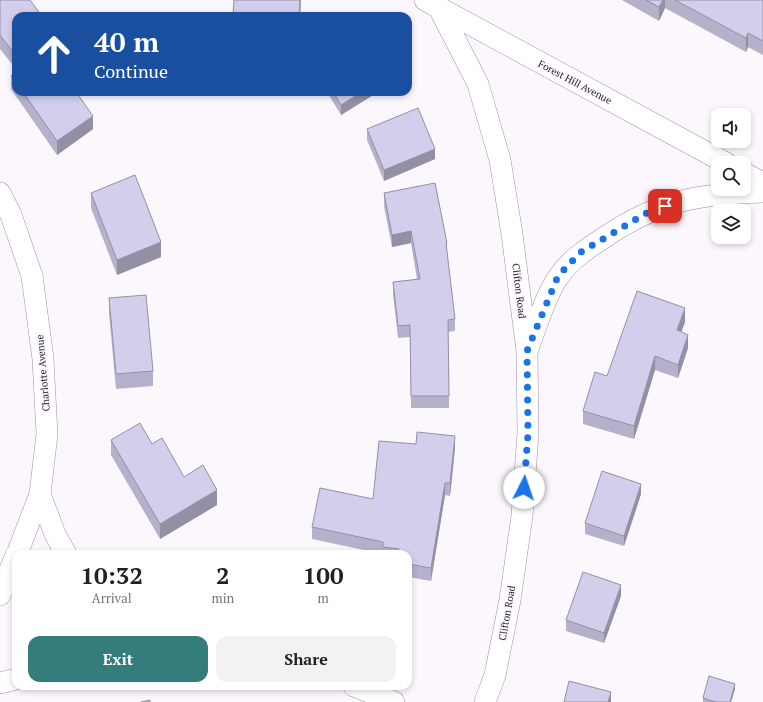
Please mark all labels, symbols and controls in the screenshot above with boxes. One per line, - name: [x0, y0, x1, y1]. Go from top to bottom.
- text: 40 m: [94, 23, 159, 60]
- icon: ahead: [28, 28, 80, 80]
- street label: Forest Hill Avenue: [536, 57, 614, 107]
- text: Continue: [94, 59, 168, 83]
- map controls: [711, 108, 751, 244]
- button: sound: [711, 108, 751, 148]
- button: search: [711, 156, 751, 196]
- pin: [648, 189, 682, 223]
- icon: arrive: [654, 195, 676, 217]
- button: layers: [711, 204, 751, 244]
- street label: Clifton Road: [509, 263, 529, 320]
- street label: Charlotte Avenue: [33, 334, 53, 412]
- position arrow: [503, 467, 545, 509]
- text: 10:32: [80, 559, 143, 591]
- text: 2: [216, 559, 230, 591]
- text: 100: [303, 559, 343, 591]
- street label: Clifton Road: [496, 584, 518, 642]
- text: Arrival: [92, 589, 132, 607]
- text: min: [211, 589, 234, 607]
- text: m: [318, 589, 329, 607]
- button: Exit: [28, 636, 208, 682]
- button: Share: [216, 636, 396, 682]

